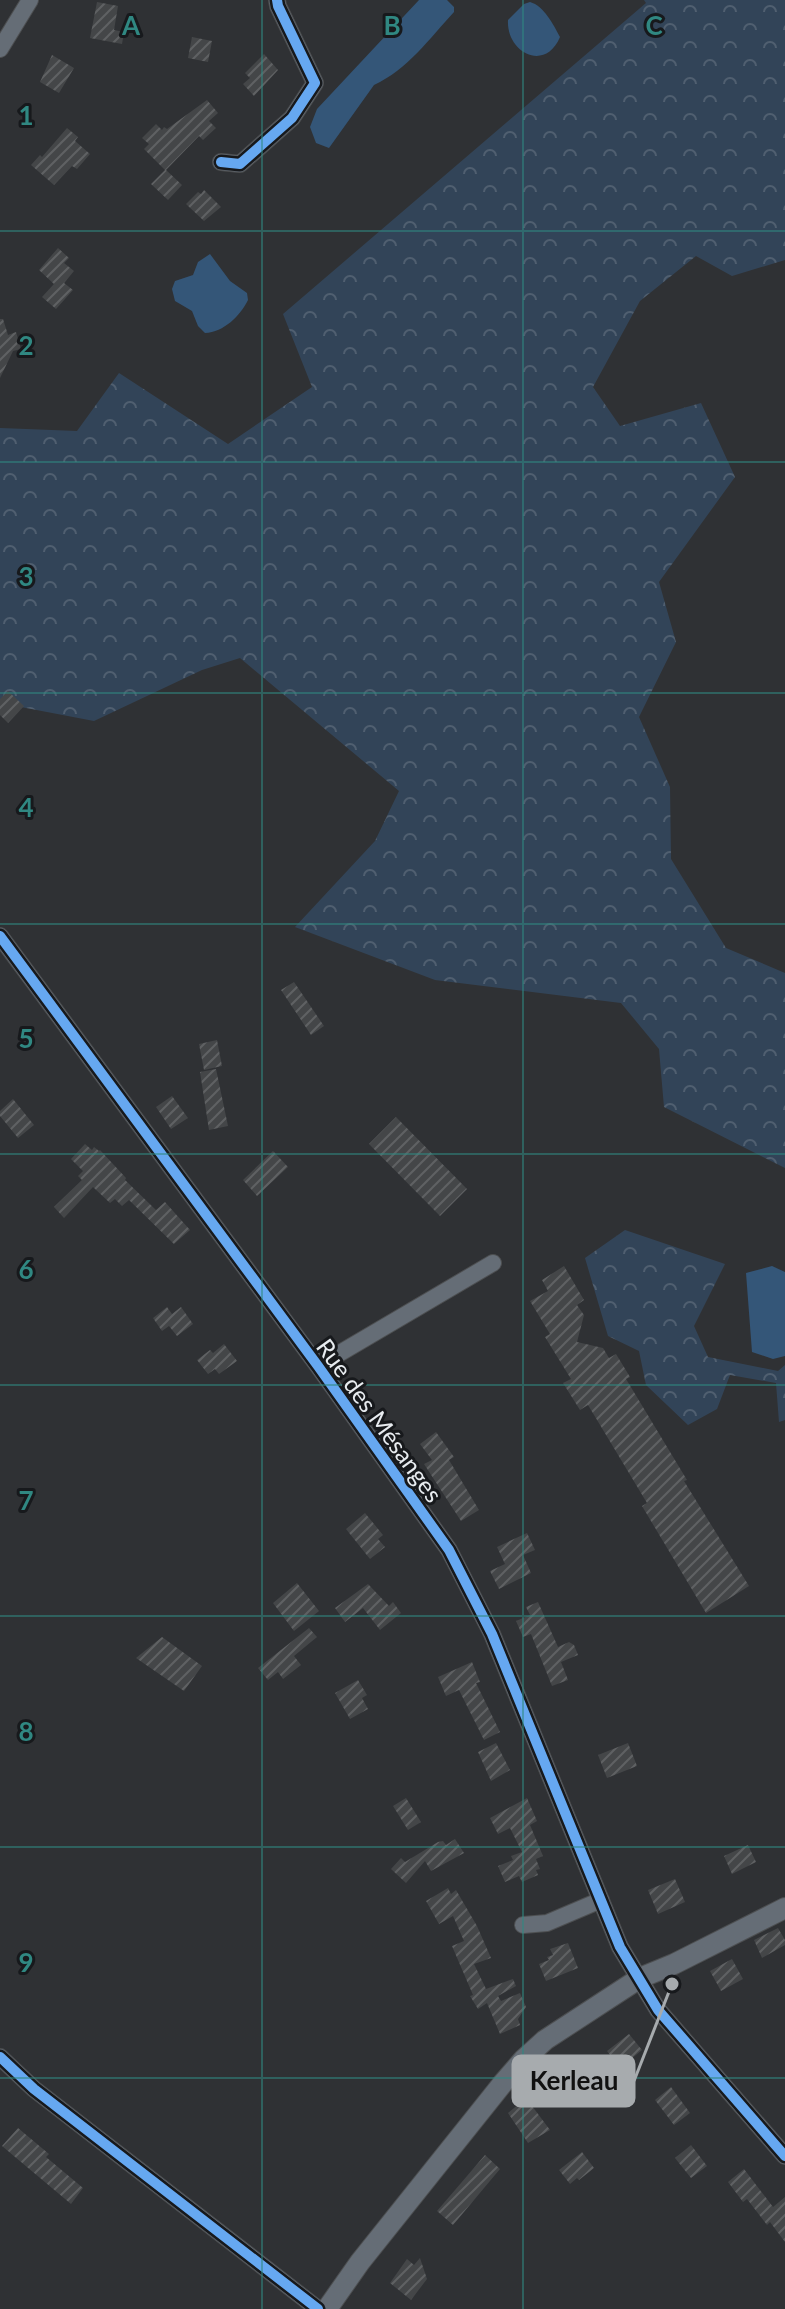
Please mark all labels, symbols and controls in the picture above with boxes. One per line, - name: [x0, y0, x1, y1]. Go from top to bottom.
- text: A: [121, 9, 141, 41]
- text: B: [383, 9, 401, 41]
- text: C: [645, 9, 663, 41]
- text: 1: [18, 99, 34, 131]
- text: 2: [18, 329, 34, 361]
- text: 3: [18, 560, 34, 592]
- text: 4: [18, 791, 34, 823]
- text: 5: [18, 1022, 34, 1054]
- text: 6: [18, 1253, 34, 1285]
- street label: Rue des Mésanges: [311, 1333, 449, 1507]
- text: 7: [18, 1484, 34, 1516]
- text: 8: [18, 1715, 34, 1747]
- text: 9: [18, 1946, 34, 1978]
- callout: Kerleau: [513, 2056, 634, 2106]
- text: Kerleau: [530, 2064, 618, 2096]

